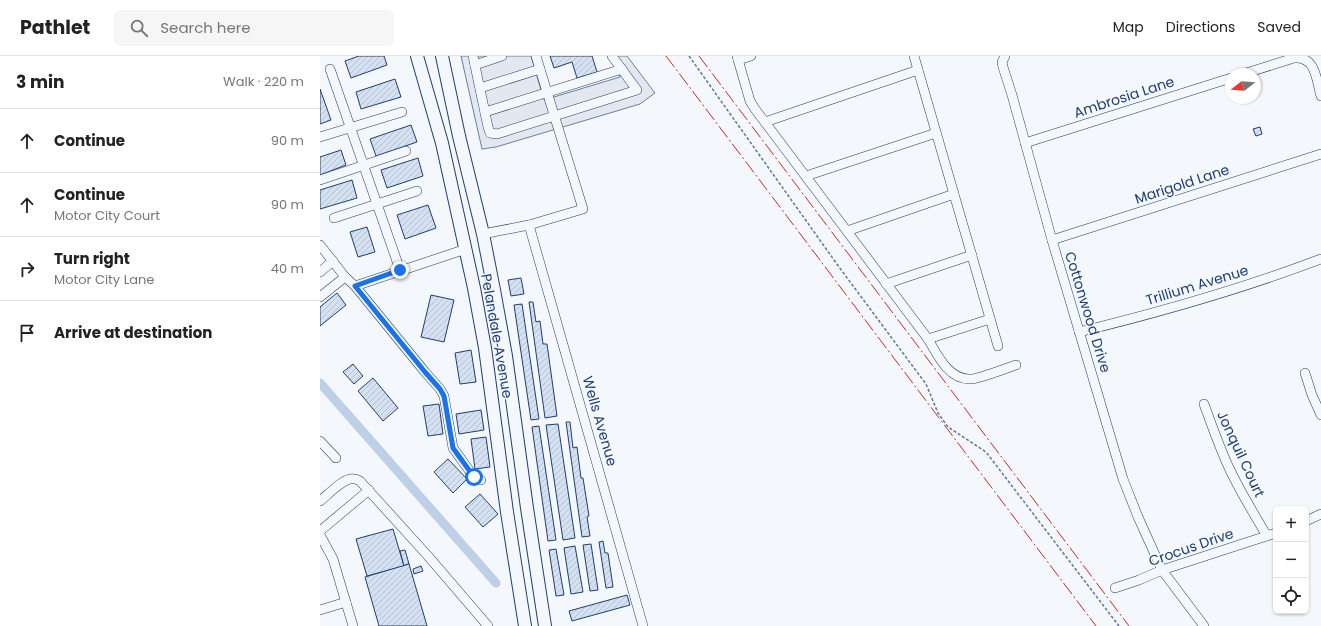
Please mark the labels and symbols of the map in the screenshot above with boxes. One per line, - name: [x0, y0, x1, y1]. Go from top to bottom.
- north arrow: [1225, 68, 1261, 104]
- street label: Ambrosia Lane: [1071, 71, 1177, 123]
- street label: Marigold Lane: [1132, 159, 1232, 209]
- street label: Cottonwood Drive: [1060, 249, 1116, 375]
- street label: Trillium Avenue: [1143, 260, 1251, 310]
- route end: [391, 261, 409, 279]
- street label: Pelandale Avenue: [476, 272, 518, 400]
- street label: Wells Avenue: [578, 374, 622, 469]
- street label: Jonquil Court: [1212, 407, 1270, 501]
- route start: [465, 468, 483, 486]
- street label: Crocus Drive: [1146, 523, 1236, 571]

